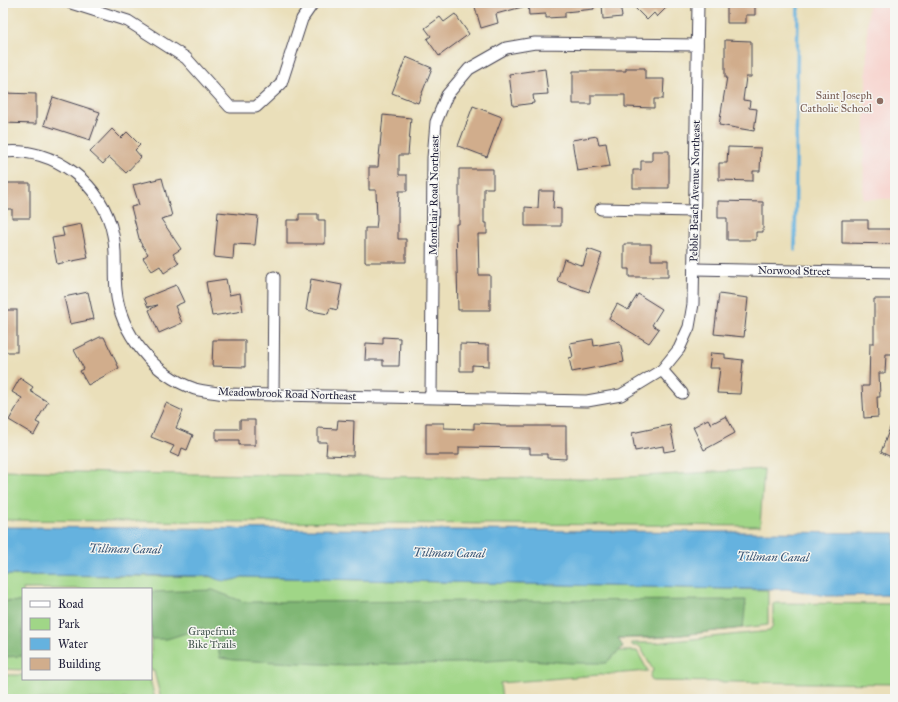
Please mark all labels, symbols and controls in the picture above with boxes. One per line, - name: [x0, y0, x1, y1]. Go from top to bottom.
- place label: Saint Joseph Catholic School: [800, 89, 872, 115]
- marker: Saint Joseph Catholic School: [875, 96, 885, 106]
- street label: Pebble Beach Avenue Northeast: [687, 120, 703, 262]
- street label: Montclair Road Northeast: [426, 135, 442, 255]
- street label: Norwood Street: [758, 264, 830, 278]
- street label: Meadowbrook Road Northeast: [218, 385, 357, 403]
- water label: Tillman Canal: [89, 541, 163, 557]
- water label: Tillman Canal: [413, 545, 487, 561]
- water label: Tillman Canal: [737, 549, 811, 565]
- legend: [22, 588, 152, 680]
- text: Road: [58, 597, 84, 611]
- text: Park: [58, 617, 80, 631]
- park label: Grapefruit Bike Trails: [188, 625, 236, 651]
- text: Water: [58, 637, 88, 651]
- text: Building: [58, 657, 101, 672]

